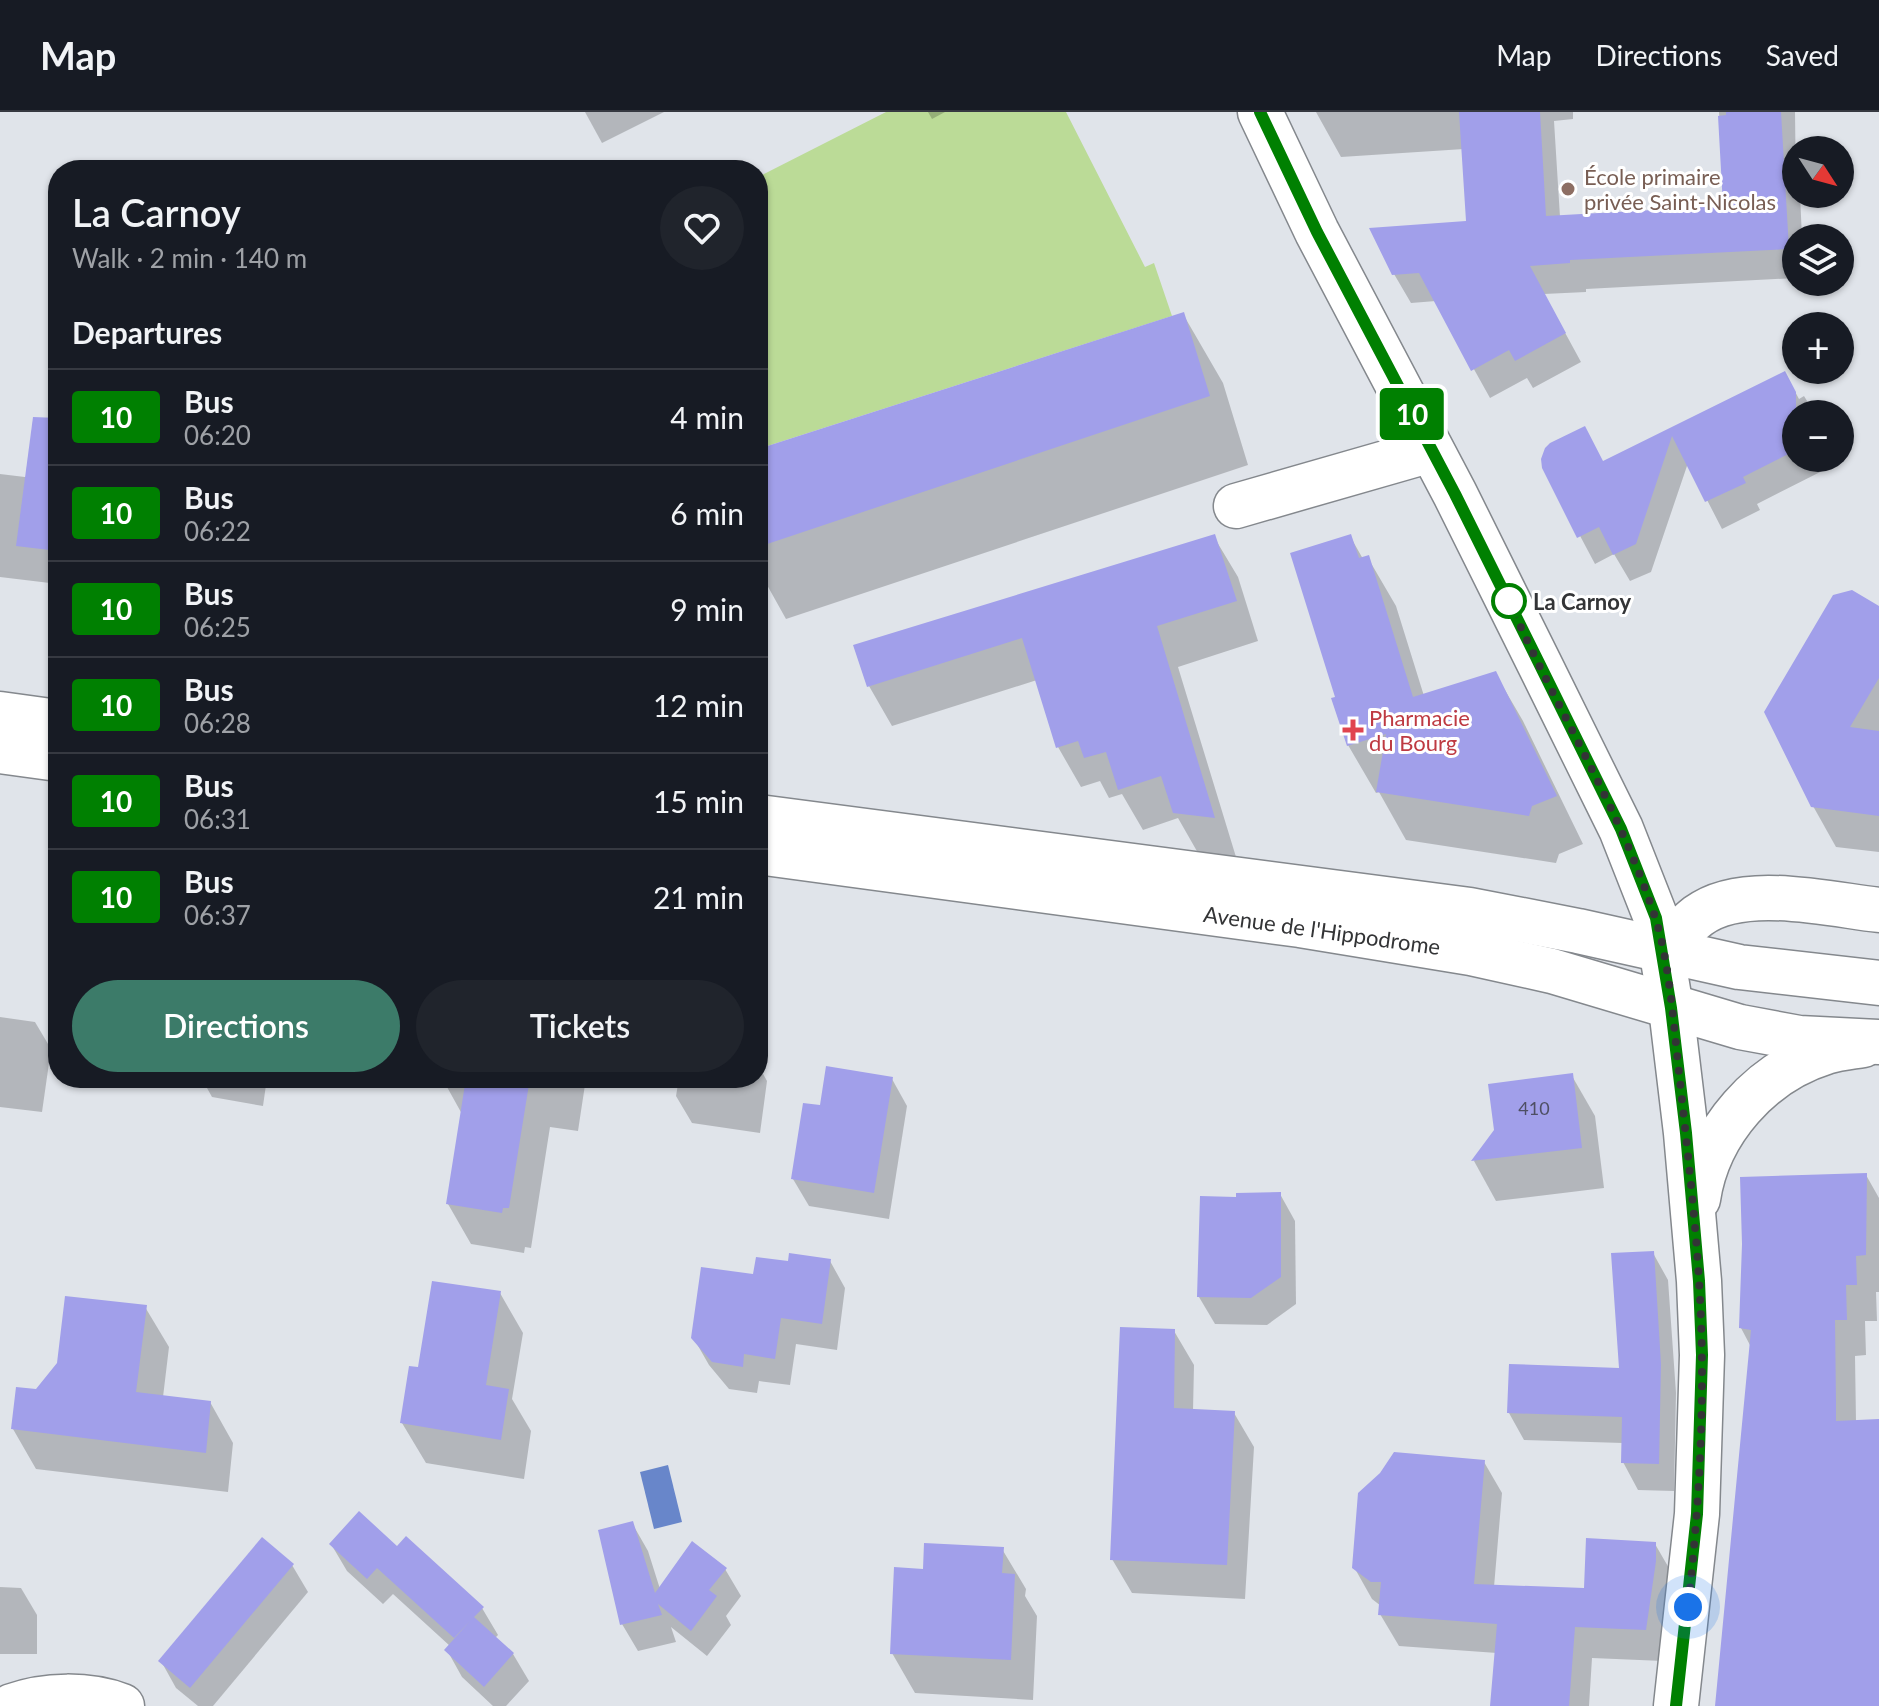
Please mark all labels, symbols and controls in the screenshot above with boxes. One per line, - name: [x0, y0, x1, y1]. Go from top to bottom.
- text: Map: [40, 32, 116, 78]
- text: Map: [1496, 38, 1551, 72]
- text: Directions: [1595, 38, 1722, 72]
- text: Saved: [1766, 38, 1839, 72]
- north arrow: [1782, 136, 1854, 208]
- map controls: [1782, 136, 1854, 472]
- place label: École primaire privée Saint-Nicolas: [1584, 163, 1776, 215]
- marker: École primaire privée Saint-Nicolas: [1559, 180, 1577, 198]
- button: heart: [660, 186, 744, 270]
- text: La Carnoy: [72, 189, 241, 235]
- button: layers: [1782, 224, 1854, 296]
- text: Walk · 2 min · 140 m: [72, 242, 307, 274]
- button: +: [1782, 312, 1854, 384]
- text: Departures: [72, 314, 222, 350]
- text: Bus: [184, 383, 234, 419]
- line badge: 10: [1376, 388, 1448, 440]
- text: 10: [1396, 397, 1428, 431]
- text: 4 min: [670, 399, 744, 435]
- text: 10: [100, 400, 132, 434]
- button: −: [1782, 400, 1854, 472]
- text: 06:20: [184, 419, 251, 451]
- text: Bus: [184, 479, 234, 515]
- text: 6 min: [670, 495, 744, 531]
- text: 10: [100, 496, 132, 530]
- text: 06:22: [184, 515, 251, 547]
- text: Bus: [184, 575, 234, 611]
- marker: La Carnoy: [1492, 584, 1526, 618]
- place label: La Carnoy: [1533, 588, 1632, 615]
- text: 9 min: [670, 591, 744, 627]
- text: 10: [100, 592, 132, 626]
- text: 06:25: [184, 611, 251, 643]
- text: Bus: [184, 671, 234, 707]
- text: 12 min: [653, 687, 744, 723]
- text: 10: [100, 688, 132, 722]
- place label: Pharmacie du Bourg: [1369, 704, 1470, 756]
- text: 06:28: [184, 707, 251, 739]
- marker: Pharmacie du Bourg: [1344, 721, 1362, 739]
- text: Bus: [184, 767, 234, 803]
- text: 15 min: [653, 783, 744, 819]
- text: 10: [100, 784, 132, 818]
- text: 06:31: [184, 803, 251, 835]
- text: Bus: [184, 863, 234, 899]
- text: 21 min: [653, 879, 744, 915]
- text: 10: [100, 880, 132, 914]
- text: 06:37: [184, 899, 251, 931]
- street label: Avenue de l'Hippodrome: [1202, 900, 1442, 960]
- button: Directions: [72, 980, 400, 1072]
- button: Tickets: [416, 980, 744, 1072]
- house number: 410: [1518, 1097, 1550, 1119]
- your location: [1668, 1587, 1708, 1627]

